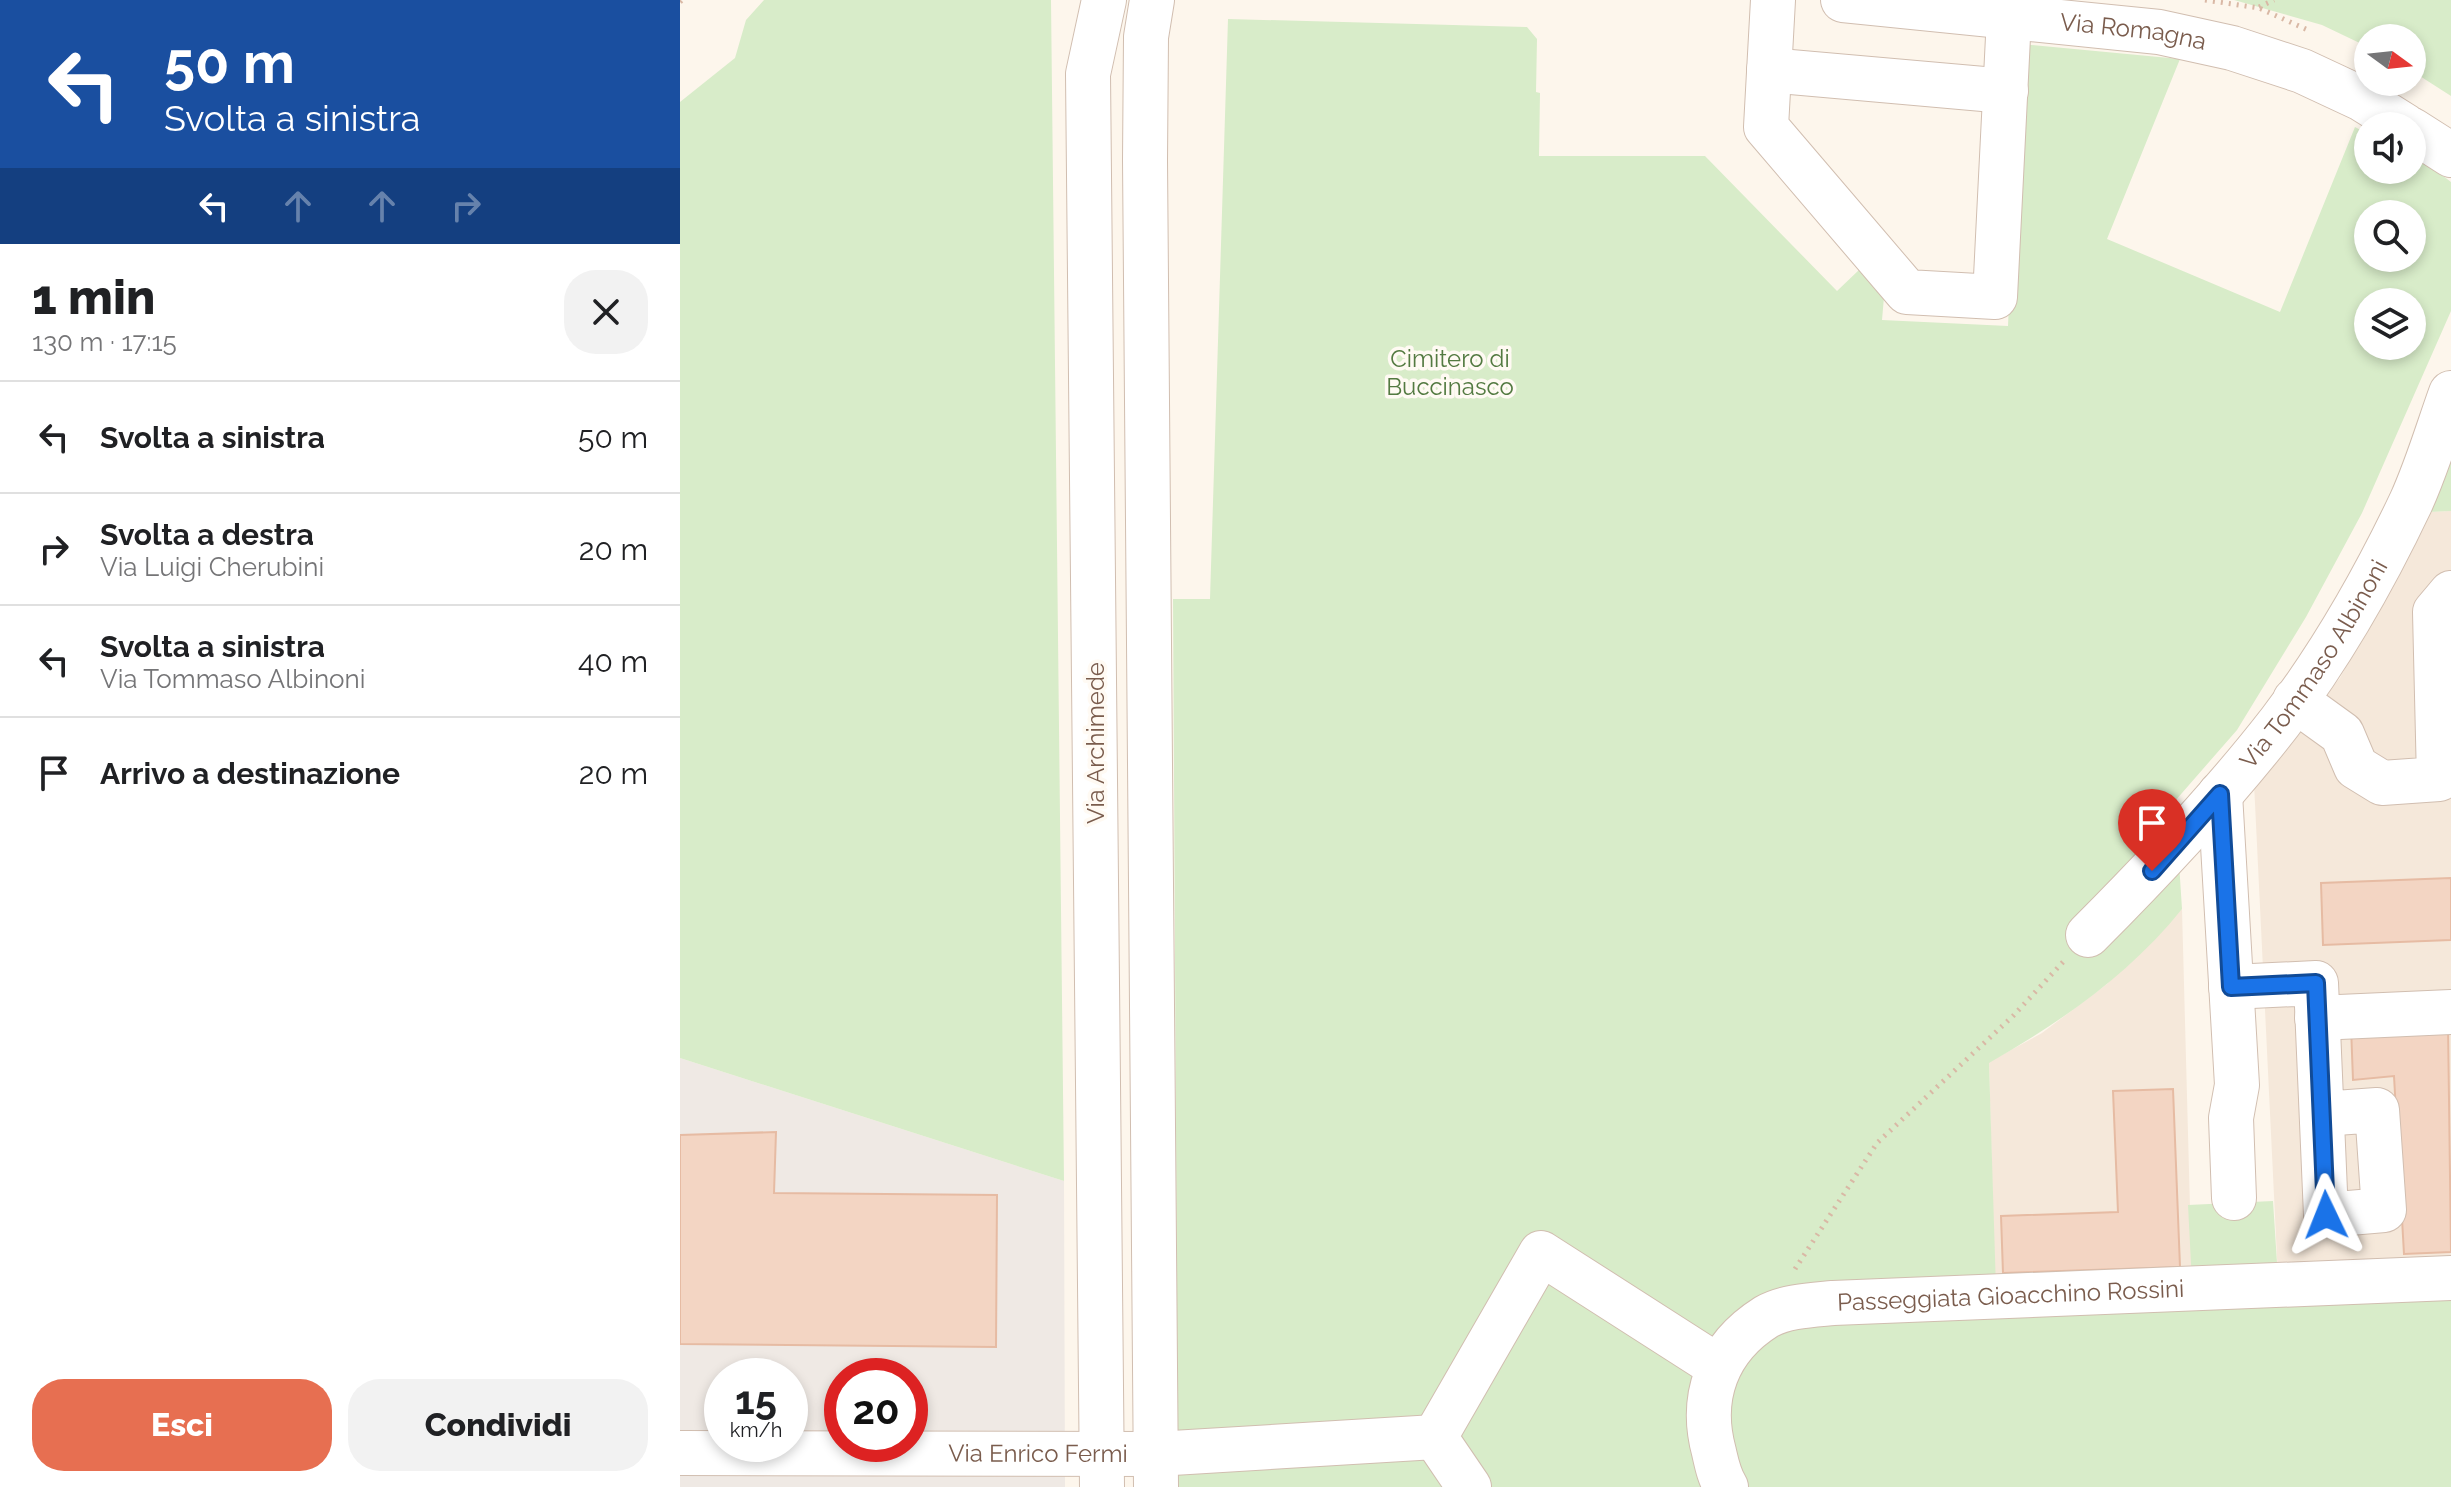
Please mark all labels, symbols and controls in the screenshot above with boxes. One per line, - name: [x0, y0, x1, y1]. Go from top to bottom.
- street label: Via Romagna: [2059, 7, 2209, 56]
- north arrow: [2354, 24, 2426, 96]
- map controls: [2354, 24, 2426, 360]
- text: 50 m: [164, 30, 295, 96]
- icon: left: [32, 32, 136, 136]
- text: Svolta a sinistra: [164, 97, 420, 139]
- button: sound: [2354, 112, 2426, 184]
- icon: left: [192, 184, 236, 228]
- icon: ahead: [276, 184, 320, 228]
- icon: ahead: [360, 184, 404, 228]
- icon: right: [444, 184, 488, 228]
- button: search: [2354, 200, 2426, 272]
- text: 1 min: [32, 269, 155, 325]
- button: close: [564, 270, 648, 354]
- button: layers: [2354, 288, 2426, 360]
- text: 130 m · 17:15: [32, 327, 177, 357]
- park label: Cimitero di Buccinasco: [1386, 344, 1514, 401]
- icon: left: [32, 415, 76, 459]
- text: Svolta a sinistra: [100, 420, 325, 455]
- text: 50 m: [578, 420, 648, 455]
- text: Svolta a destra: [100, 517, 314, 552]
- icon: right: [32, 527, 76, 571]
- text: 20 m: [579, 532, 648, 567]
- text: Via Luigi Cherubini: [100, 552, 324, 582]
- street label: Via Tommaso Albinoni: [2234, 555, 2393, 774]
- text: Svolta a sinistra: [100, 629, 325, 664]
- icon: left: [32, 639, 76, 683]
- text: 40 m: [578, 644, 648, 679]
- street label: Via Archimede: [1081, 662, 1110, 824]
- text: Via Tommaso Albinoni: [100, 664, 365, 694]
- icon: arrive: [32, 751, 76, 795]
- text: Arrivo a destinazione: [100, 756, 400, 791]
- text: 20 m: [579, 756, 648, 791]
- pin: [2118, 789, 2186, 871]
- icon: arrive: [2130, 801, 2174, 845]
- position arrow: [2284, 1173, 2368, 1257]
- street label: Passeggiata Gioacchino Rossini: [1837, 1274, 2185, 1317]
- speed limit sign: 20: [824, 1358, 928, 1462]
- text: 15: [735, 1376, 777, 1423]
- button: Esci: [32, 1379, 332, 1471]
- button: Condividi: [348, 1379, 648, 1471]
- text: km/h: [730, 1418, 782, 1442]
- street label: Via Enrico Fermi: [948, 1439, 1128, 1468]

